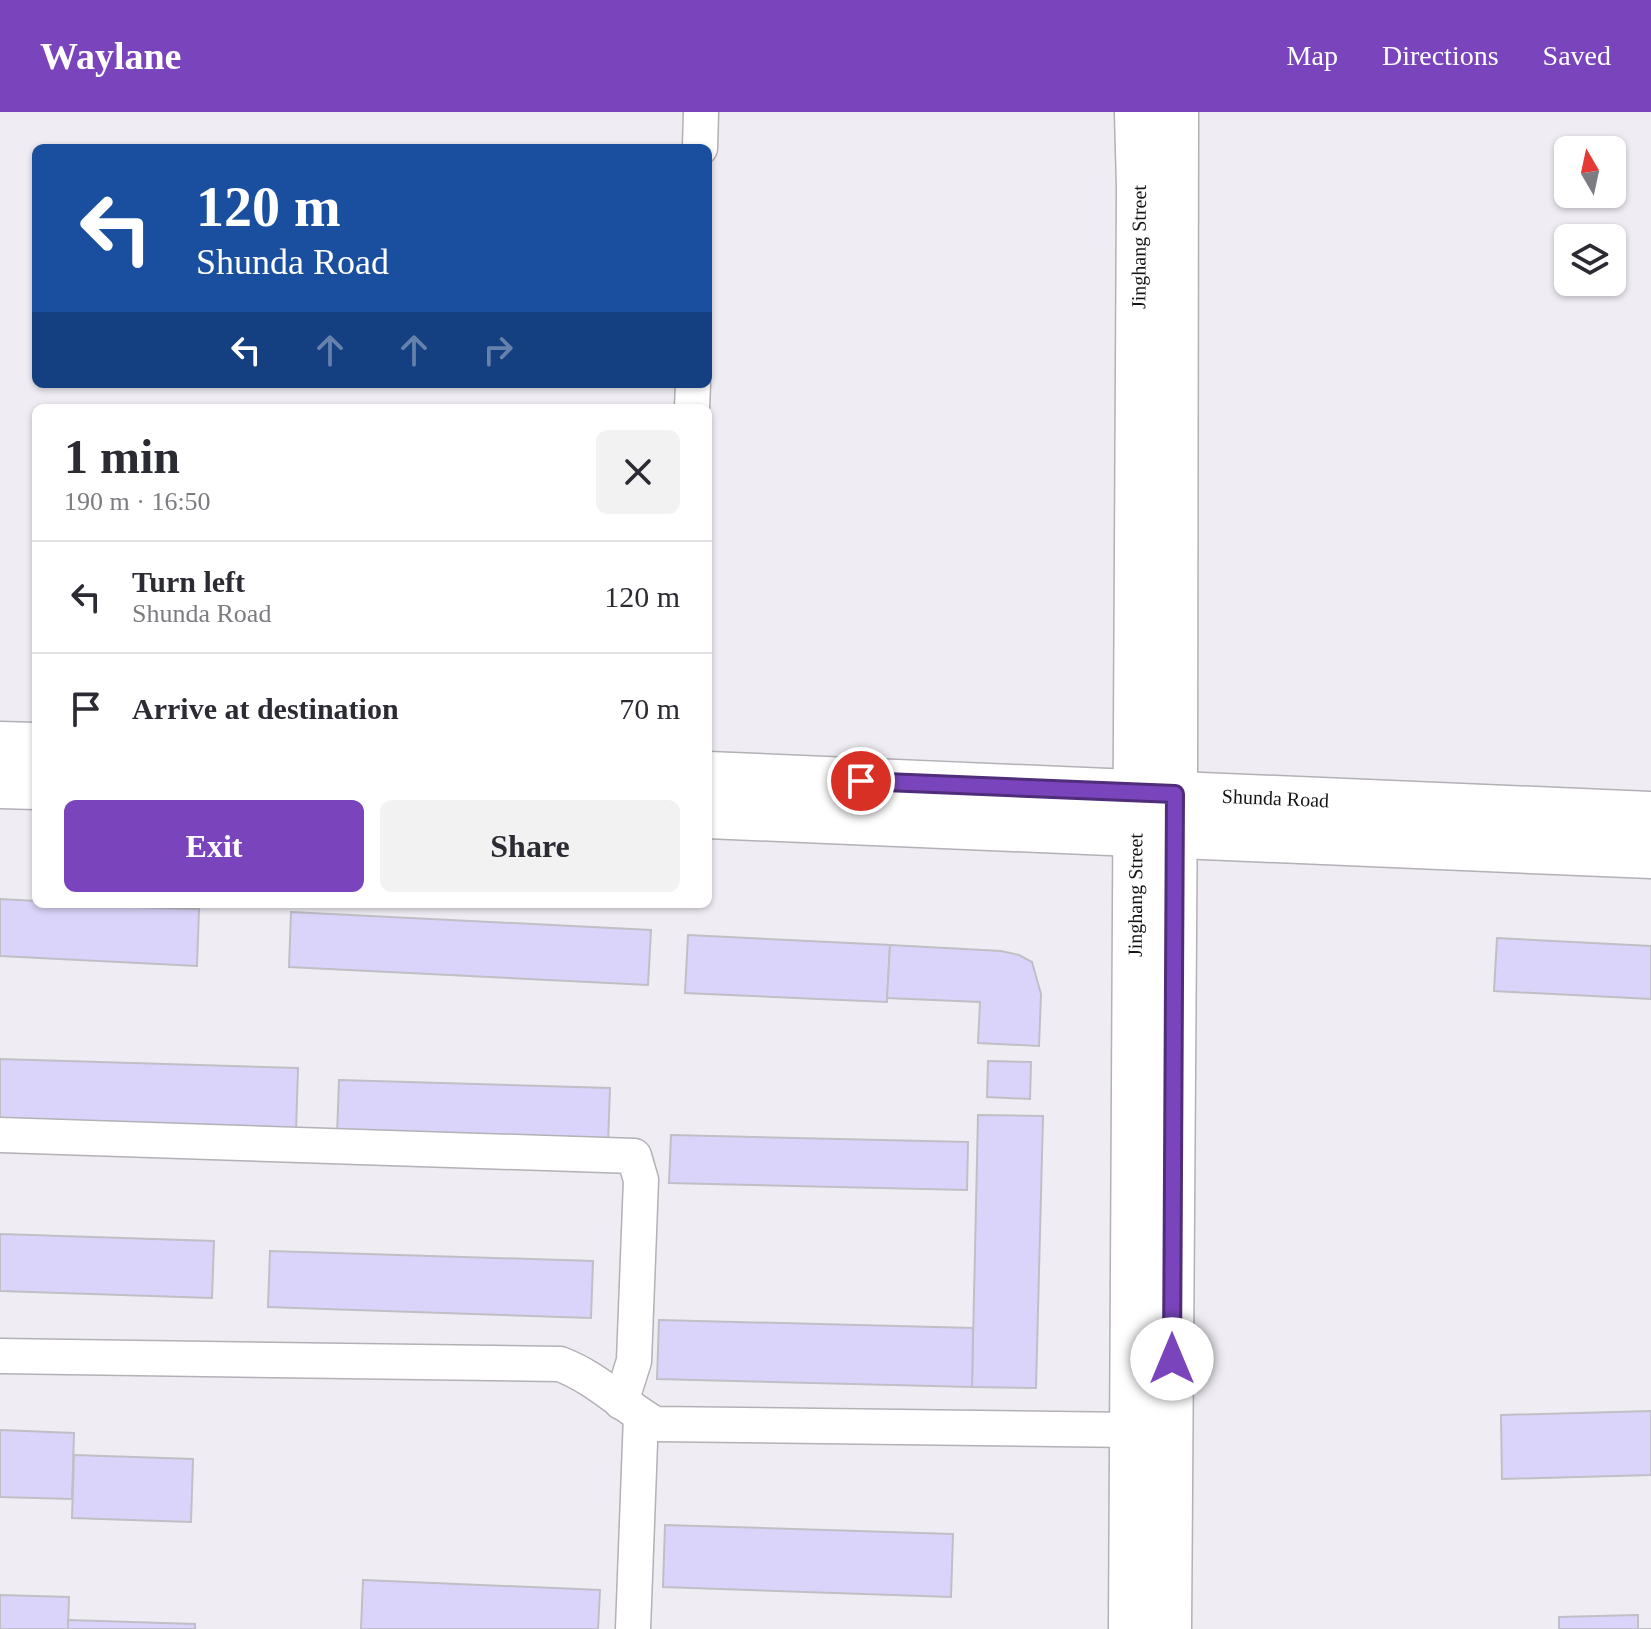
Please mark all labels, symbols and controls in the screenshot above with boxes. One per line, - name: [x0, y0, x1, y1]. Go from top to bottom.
- text: Waylane: [40, 35, 181, 77]
- text: Map: [1287, 40, 1338, 71]
- text: Directions: [1382, 40, 1499, 71]
- text: Saved: [1543, 40, 1611, 71]
- north arrow: [1554, 136, 1626, 208]
- map controls: [1554, 136, 1626, 296]
- icon: left: [64, 176, 168, 280]
- text: 120 m: [196, 176, 341, 238]
- street label: Jinghang Street: [1127, 184, 1151, 309]
- button: layers: [1554, 224, 1626, 296]
- text: Shunda Road: [196, 242, 389, 282]
- icon: left: [224, 328, 268, 372]
- icon: ahead: [308, 328, 352, 372]
- icon: ahead: [392, 328, 436, 372]
- icon: right: [476, 328, 520, 372]
- text: 1 min: [64, 430, 180, 483]
- button: close: [596, 430, 680, 514]
- text: 190 m · 16:50: [64, 487, 211, 516]
- text: Turn left: [132, 565, 245, 598]
- icon: left: [64, 575, 108, 619]
- text: 120 m: [604, 580, 680, 613]
- text: Shunda Road: [132, 599, 271, 628]
- icon: arrive: [64, 687, 108, 731]
- text: Arrive at destination: [132, 692, 399, 725]
- text: 70 m: [619, 692, 680, 725]
- pin: [827, 747, 895, 815]
- icon: arrive: [839, 759, 883, 803]
- street label: Shunda Road: [1221, 785, 1330, 811]
- button: Exit: [64, 800, 364, 892]
- button: Share: [380, 800, 680, 892]
- street label: Jinghang Street: [1124, 833, 1147, 957]
- position arrow: [1130, 1317, 1214, 1401]

